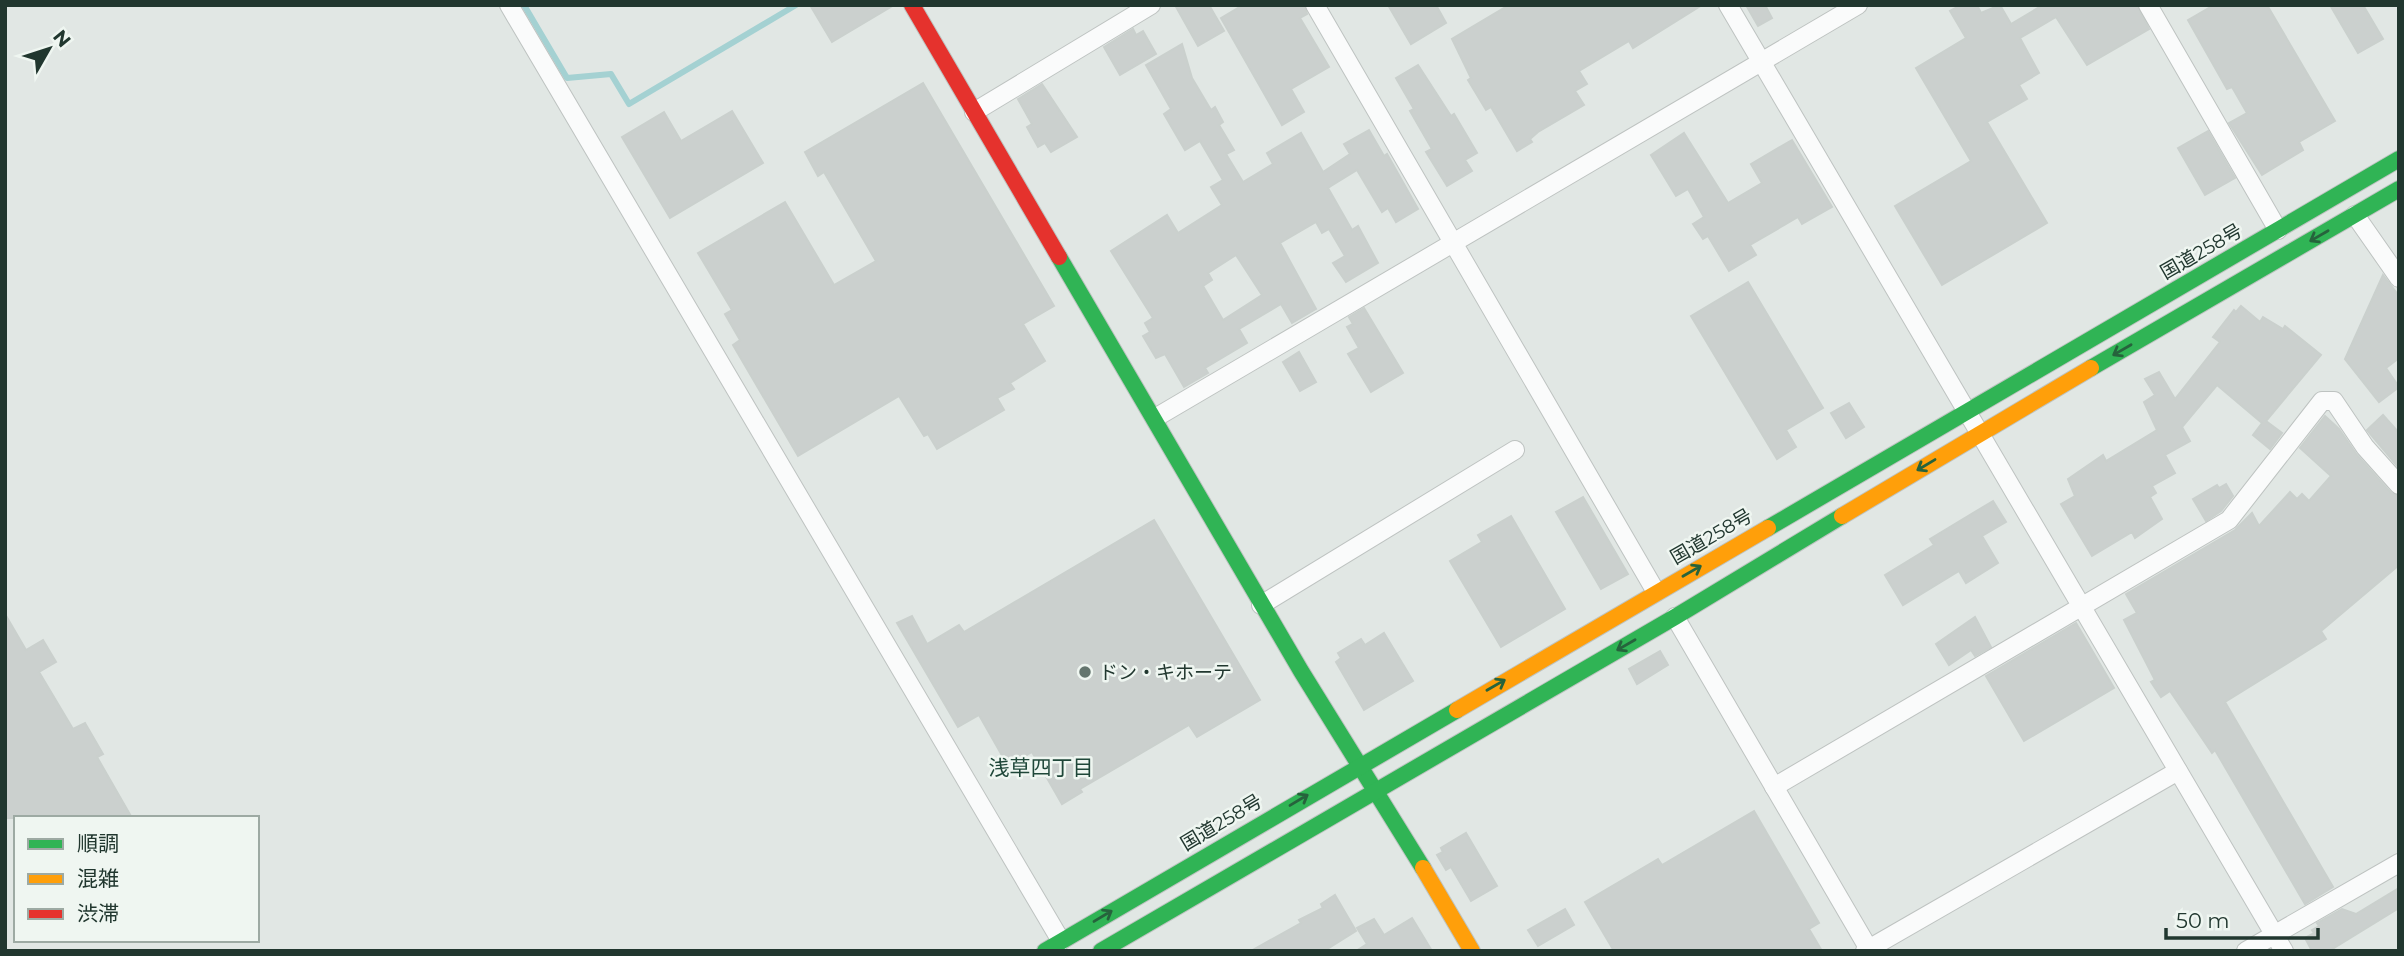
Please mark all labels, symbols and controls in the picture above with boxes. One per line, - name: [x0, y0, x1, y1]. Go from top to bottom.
- north arrow: [14, 14, 84, 84]
- text: N: [48, 25, 76, 52]
- street label: 国道258号: [2156, 219, 2246, 284]
- one-way arrow: [2309, 229, 2329, 243]
- one-way arrow: [2112, 344, 2133, 357]
- one-way arrow: [1916, 459, 1936, 473]
- street label: 国道258号: [1666, 504, 1756, 569]
- one-way arrow: [1681, 564, 1702, 577]
- one-way arrow: [1616, 639, 1636, 653]
- place label: ドン・キホーテ: [1099, 661, 1232, 684]
- marker: ドン・キホーテ: [1077, 664, 1093, 680]
- one-way arrow: [1485, 678, 1505, 692]
- district label: 浅草四丁目: [989, 755, 1094, 780]
- street label: 国道258号: [1176, 789, 1266, 856]
- one-way arrow: [1289, 793, 1309, 807]
- legend: [14, 816, 259, 942]
- text: 順調: [77, 831, 119, 856]
- text: 混雑: [77, 866, 119, 891]
- scale bar: [2166, 897, 2318, 941]
- text: 渋滞: [77, 901, 119, 926]
- text: 50 m: [2176, 908, 2230, 933]
- one-way arrow: [1093, 909, 1113, 923]

